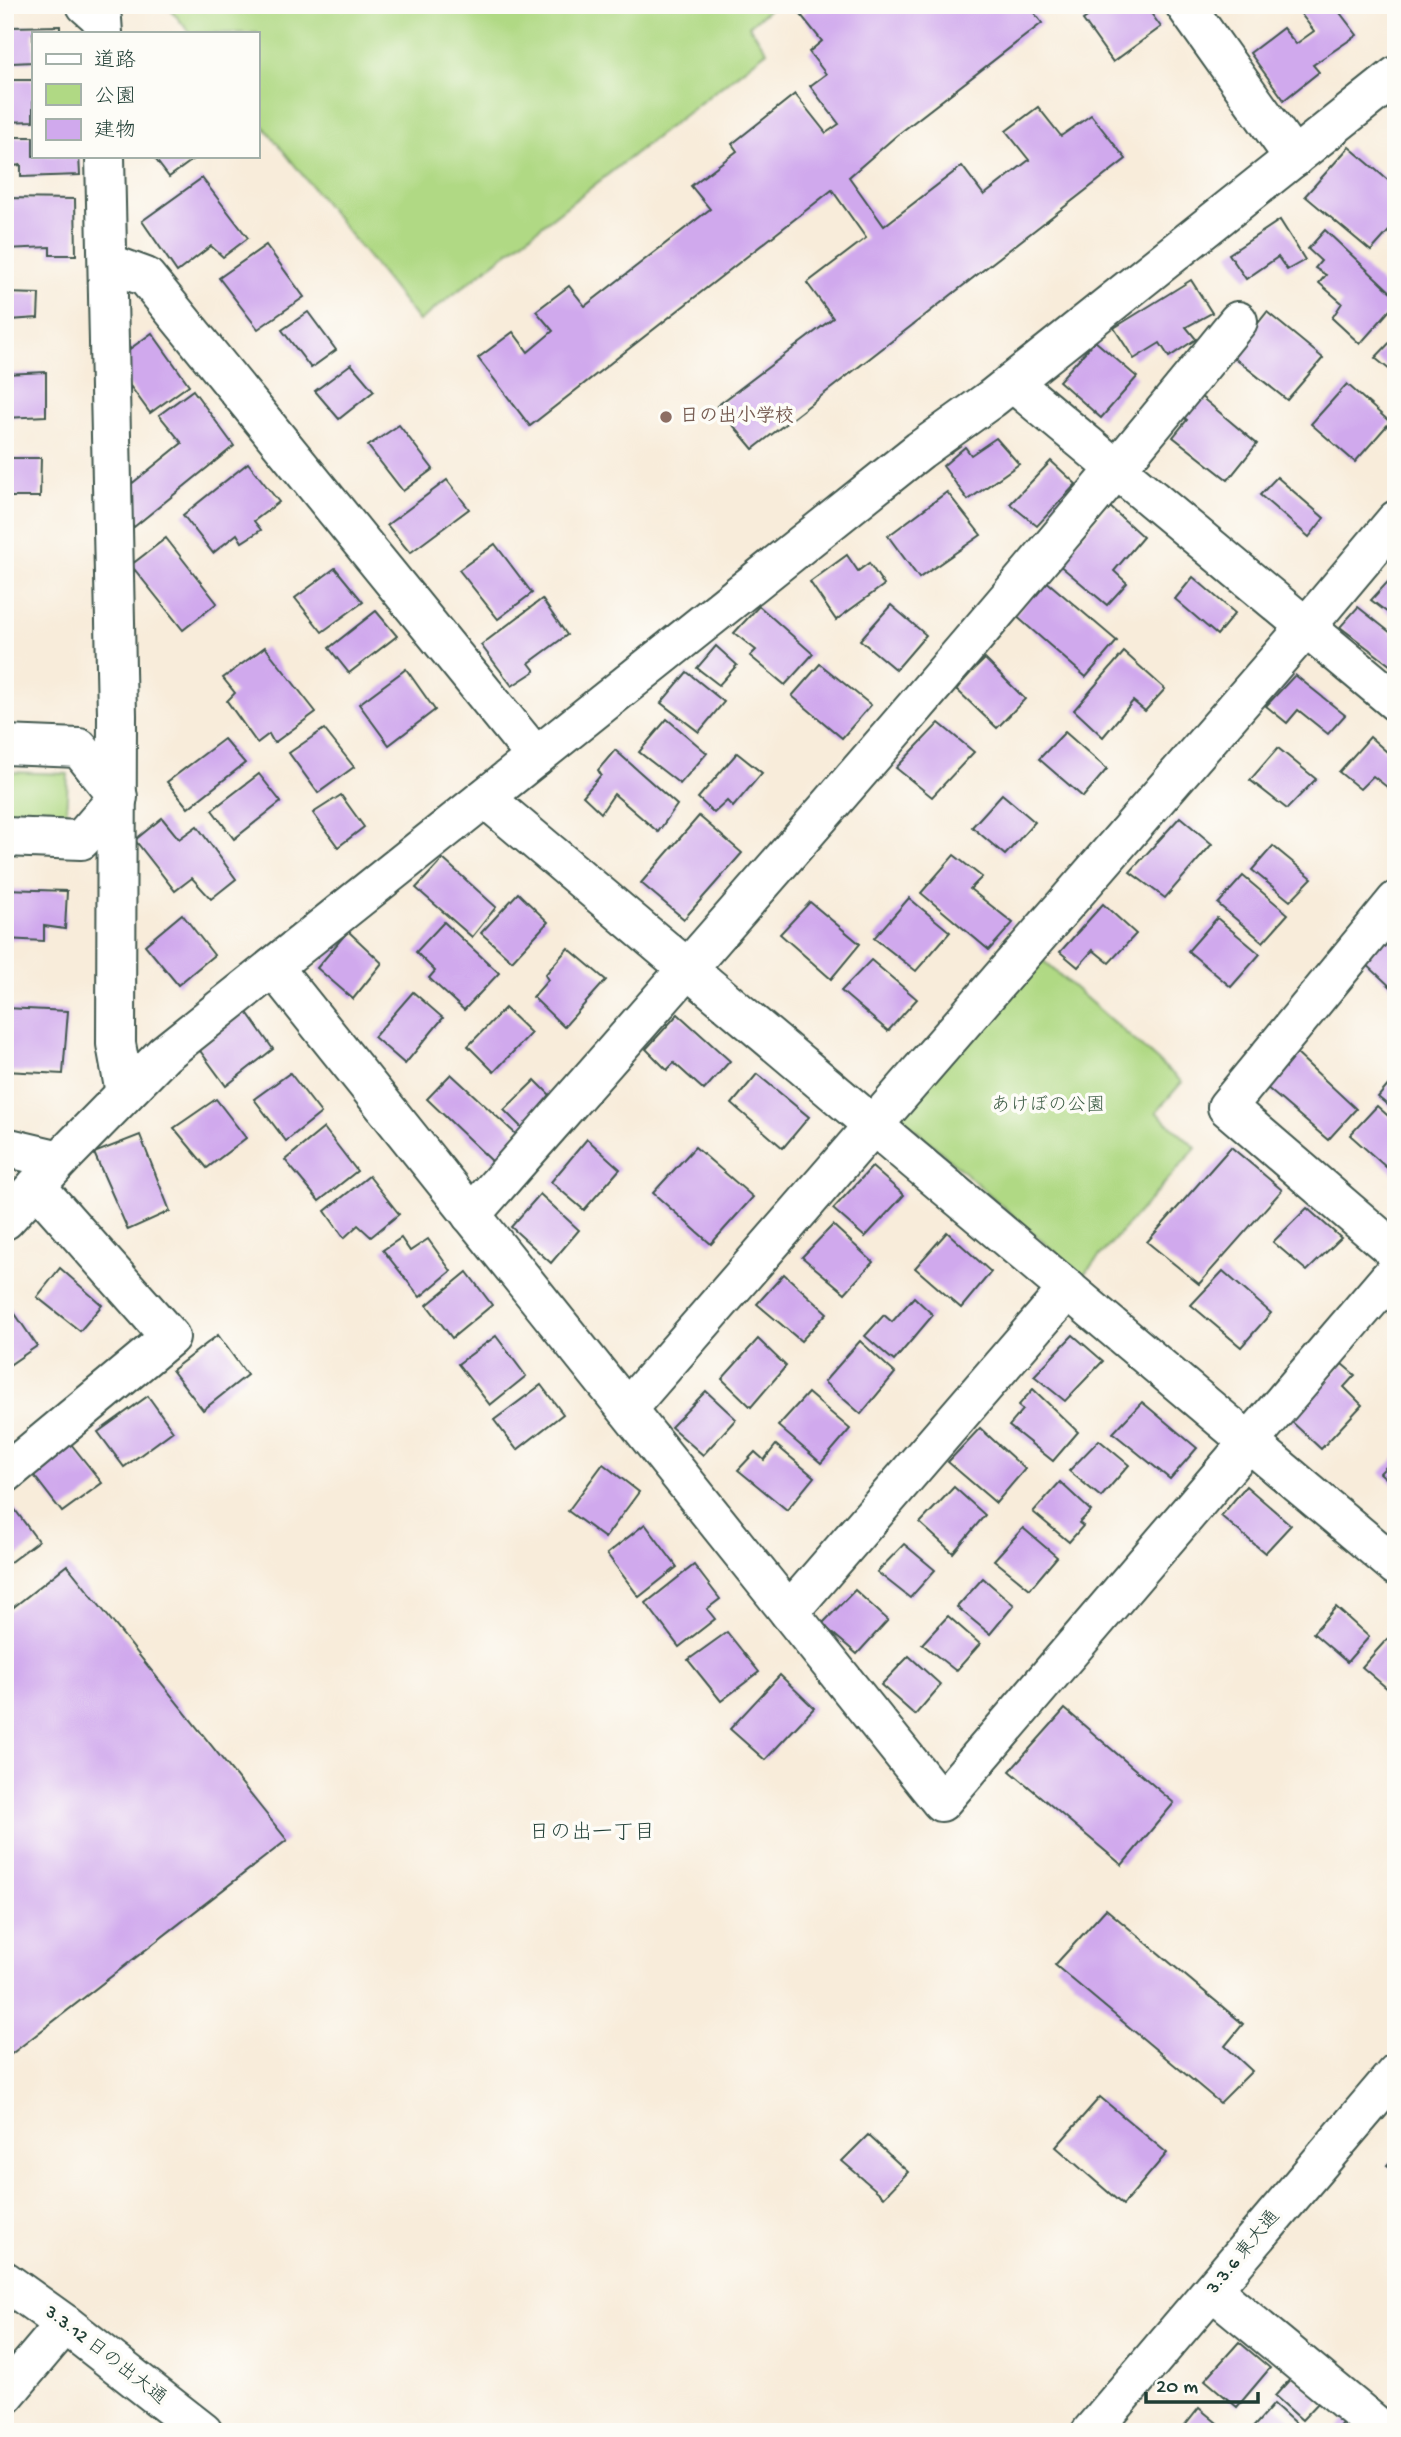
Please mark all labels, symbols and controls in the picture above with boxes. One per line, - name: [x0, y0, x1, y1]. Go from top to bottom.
- legend: [32, 32, 259, 158]
- text: 道路: [94, 49, 136, 75]
- text: 公園: [94, 86, 136, 111]
- text: 建物: [94, 119, 136, 145]
- place label: 日の出小学校: [680, 405, 794, 429]
- marker: 日の出小学校: [658, 409, 674, 425]
- park label: あけぼの公園: [991, 1095, 1105, 1118]
- district label: 日の出一丁目: [529, 1821, 655, 1847]
- street label: 3.3.6 東大通: [1201, 2206, 1286, 2301]
- street label: 3.3.12 日の出大通: [39, 2301, 170, 2411]
- scale bar: [1146, 2360, 1258, 2404]
- text: 20 m: [1156, 2376, 1198, 2401]

